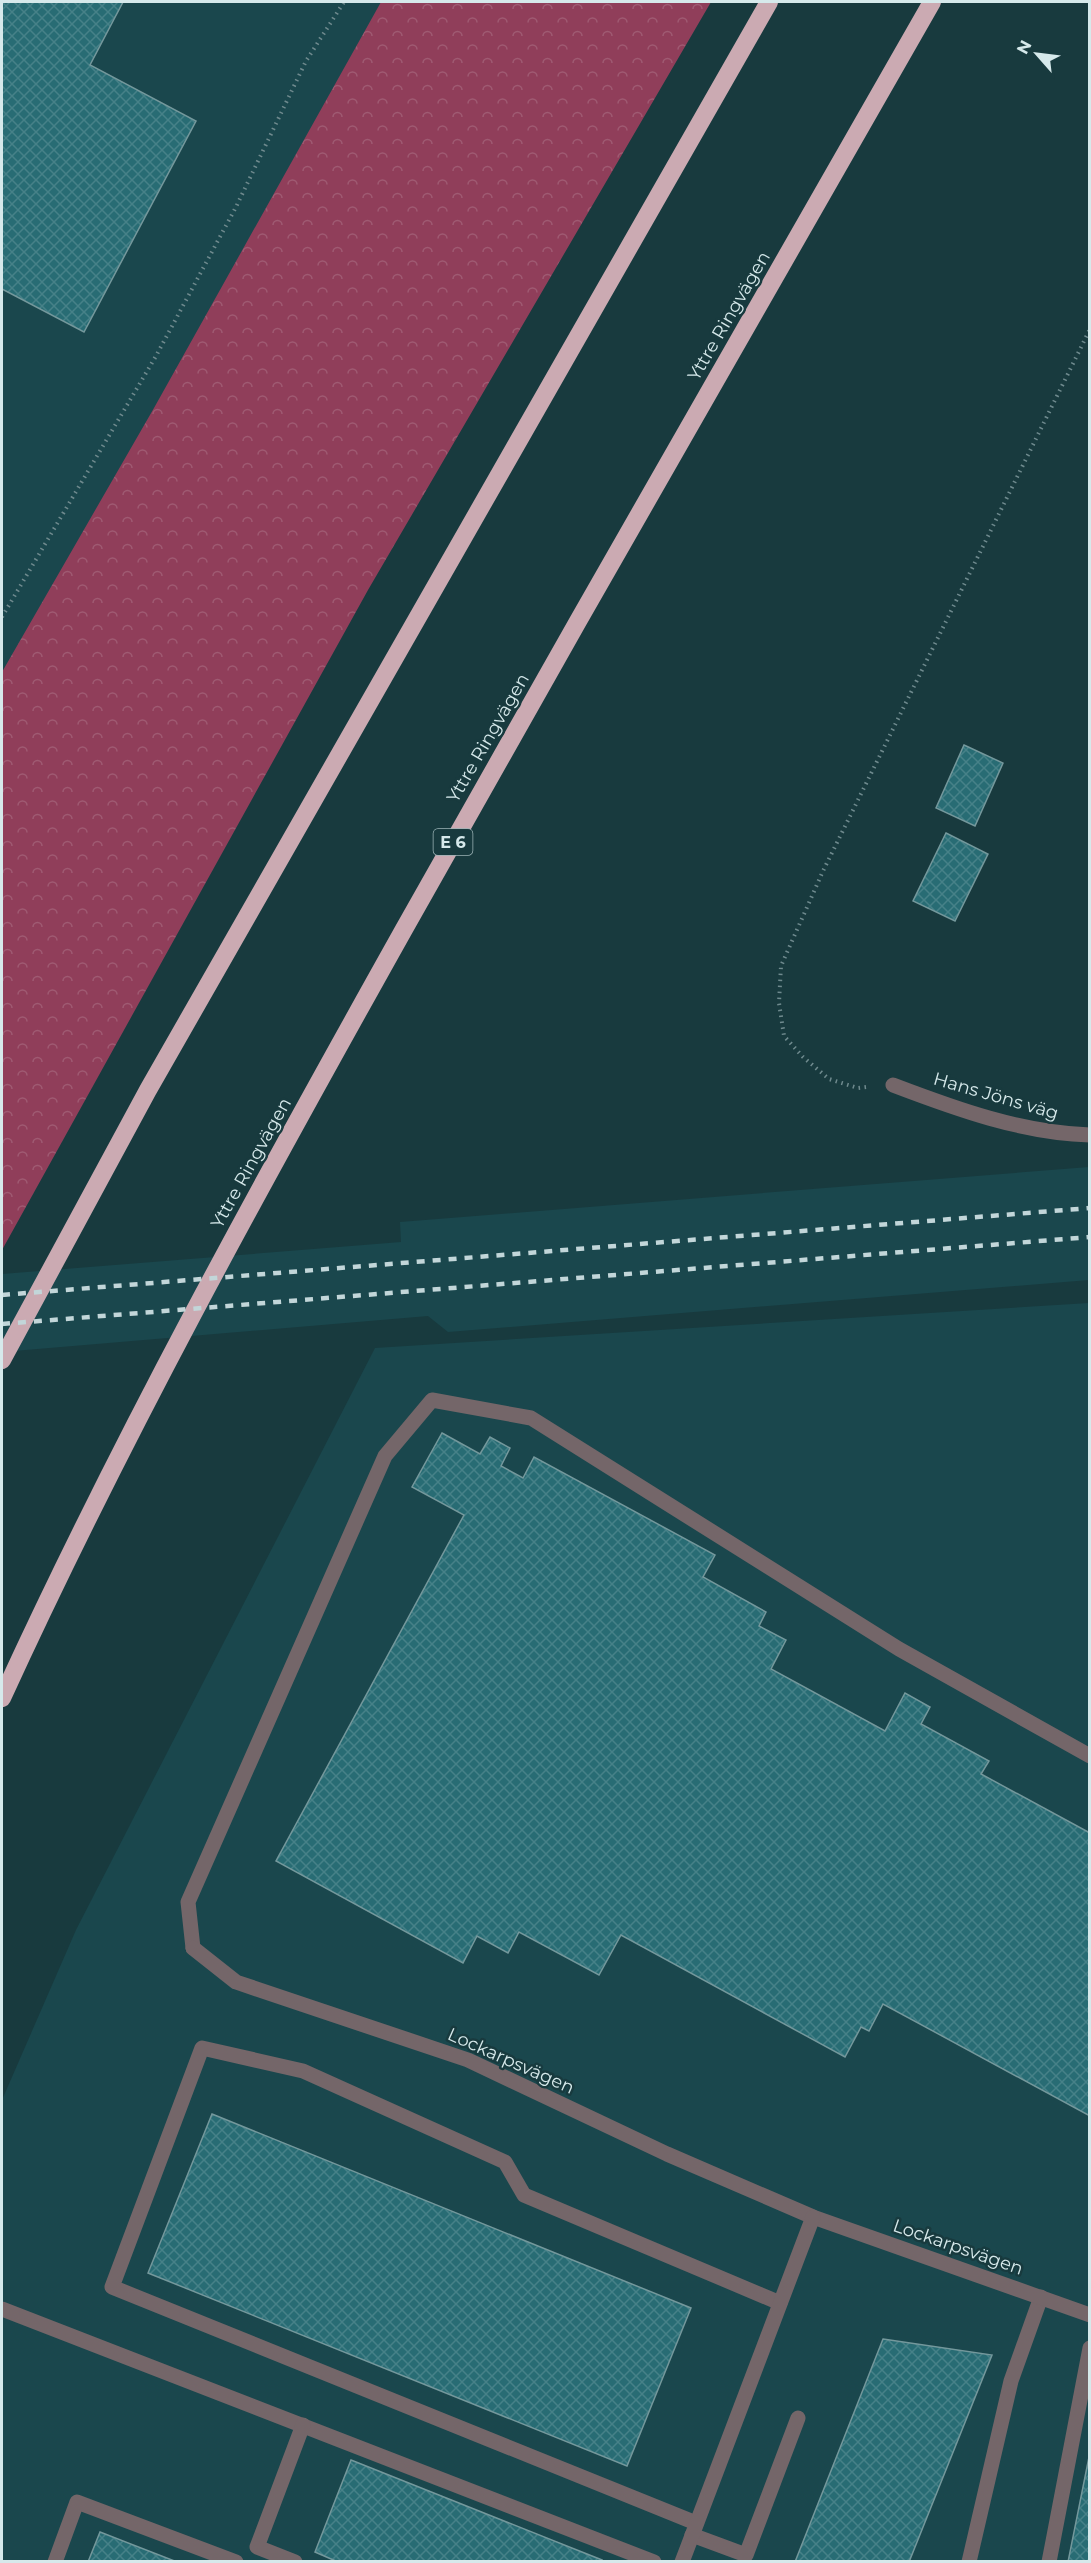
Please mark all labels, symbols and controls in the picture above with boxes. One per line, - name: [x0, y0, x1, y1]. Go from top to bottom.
- north arrow: [1007, 24, 1067, 84]
- text: N: [1013, 37, 1036, 57]
- street label: Yttre Ringvägen: [683, 247, 775, 385]
- street label: Yttre Ringvägen: [442, 669, 534, 807]
- road number: E 6: [434, 829, 472, 855]
- street label: Hans Jöns väg: [931, 1068, 1061, 1124]
- street label: Yttre Ringvägen: [206, 1094, 296, 1232]
- street label: Lockarpsvägen: [444, 2023, 578, 2099]
- street label: Lockarpsvägen: [890, 2214, 1026, 2280]

